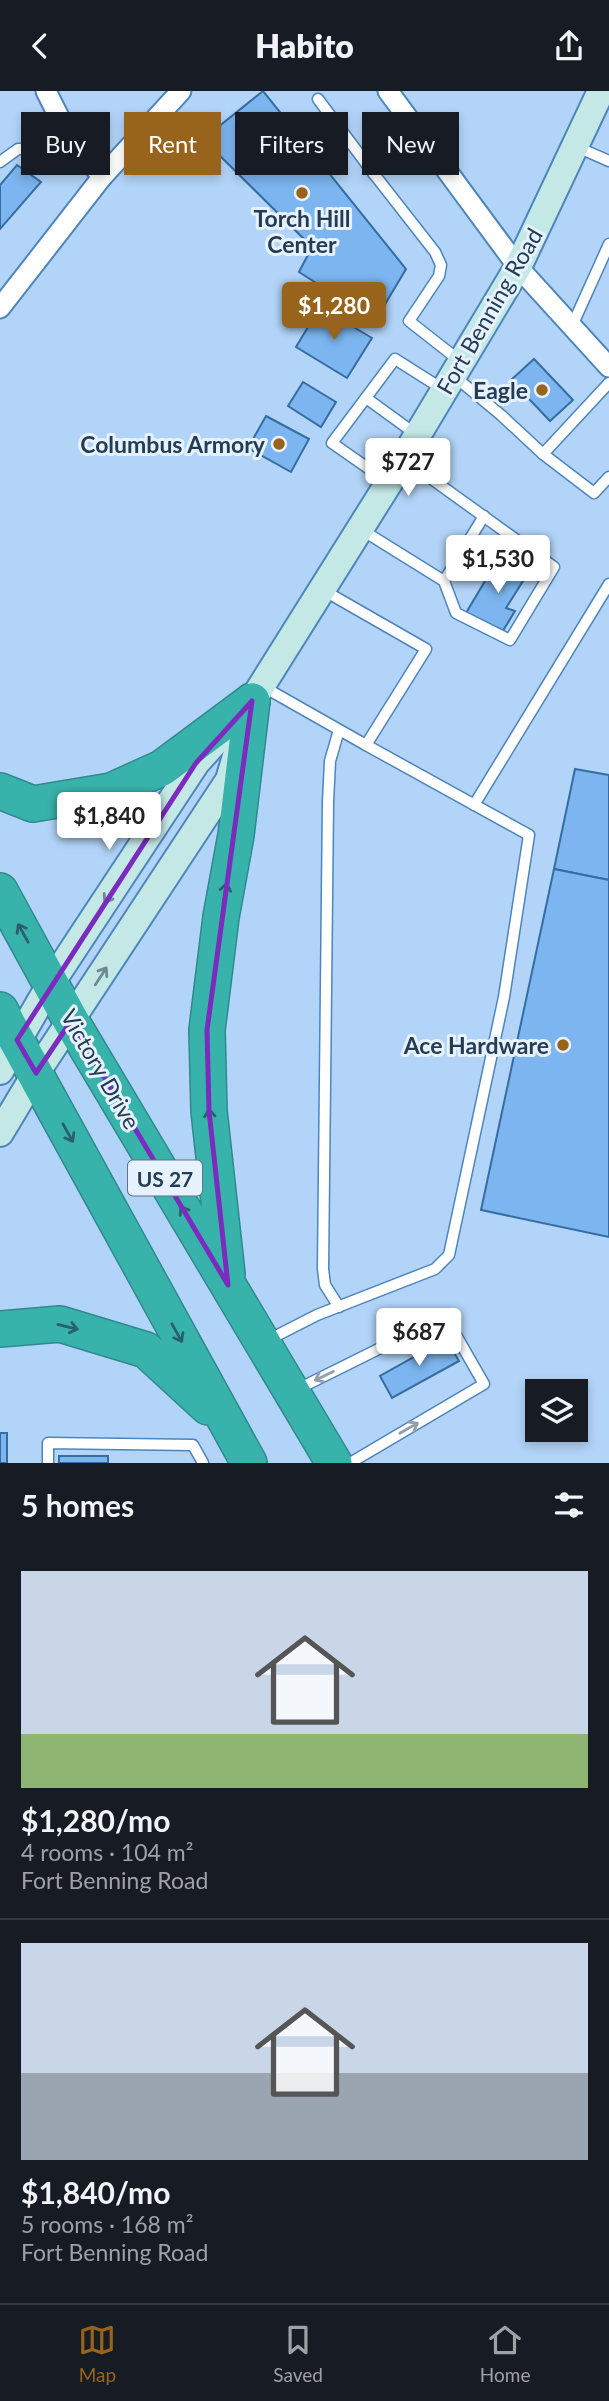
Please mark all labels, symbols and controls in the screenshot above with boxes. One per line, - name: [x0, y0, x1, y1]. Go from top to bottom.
- text: Habito: [255, 26, 354, 65]
- icon: back: [21, 27, 59, 65]
- icon: share: [550, 27, 588, 65]
- chip: Buy: [21, 112, 110, 175]
- chip: Rent: [124, 112, 221, 175]
- chip: Filters: [235, 112, 348, 175]
- chip: New: [362, 112, 459, 175]
- marker: Torch Hill Center: [294, 185, 310, 201]
- place label: Torch Hill Center: [254, 204, 350, 258]
- street label: Fort Benning Road: [430, 223, 548, 399]
- pin: $1,280: [277, 282, 391, 342]
- text: $1,280: [298, 291, 370, 319]
- place label: Eagle: [473, 376, 528, 404]
- marker: Eagle: [534, 382, 550, 398]
- place label: Columbus Armory: [80, 430, 266, 458]
- marker: Columbus Armory: [271, 436, 287, 452]
- pin: $727: [367, 439, 449, 498]
- text: $727: [381, 447, 435, 475]
- pin: $1,530: [441, 535, 555, 595]
- text: $1,530: [462, 544, 534, 572]
- pin: $1,840: [52, 793, 166, 852]
- text: $1,840: [73, 801, 145, 829]
- one-way arrow: [219, 882, 232, 905]
- one-way arrow: [103, 883, 117, 903]
- one-way arrow: [16, 923, 29, 944]
- one-way arrow: [94, 966, 108, 986]
- street label: Victory Drive: [55, 1004, 147, 1134]
- place label: Ace Hardware: [403, 1031, 549, 1059]
- marker: Ace Hardware: [555, 1037, 571, 1053]
- one-way arrow: [203, 1108, 216, 1131]
- one-way arrow: [62, 1122, 76, 1143]
- road number: US 27: [128, 1161, 202, 1195]
- one-way arrow: [179, 1205, 193, 1225]
- pin: $687: [378, 1309, 460, 1368]
- text: $687: [392, 1317, 446, 1345]
- one-way arrow: [56, 1321, 78, 1334]
- one-way arrow: [171, 1322, 184, 1343]
- one-way arrow: [314, 1369, 335, 1383]
- map controls: [525, 1379, 588, 1442]
- button: layers: [525, 1379, 588, 1442]
- one-way arrow: [398, 1421, 418, 1435]
- icon: filters: [550, 1486, 588, 1524]
- text: 5 homes: [21, 1487, 134, 1523]
- icon: home: [242, 1617, 368, 1743]
- text: $1,280/mo: [21, 1802, 170, 1838]
- text: 4 rooms · 104 m²: [21, 1838, 193, 1866]
- text: Fort Benning Road: [21, 1866, 208, 1894]
- icon: home: [242, 1989, 368, 2115]
- text: $1,840/mo: [21, 2174, 170, 2210]
- text: 5 rooms · 168 m²: [21, 2210, 193, 2238]
- text: Fort Benning Road: [21, 2238, 208, 2266]
- tab: Map: [78, 2321, 116, 2386]
- tab: Saved: [273, 2321, 323, 2386]
- tab: Home: [480, 2321, 531, 2386]

